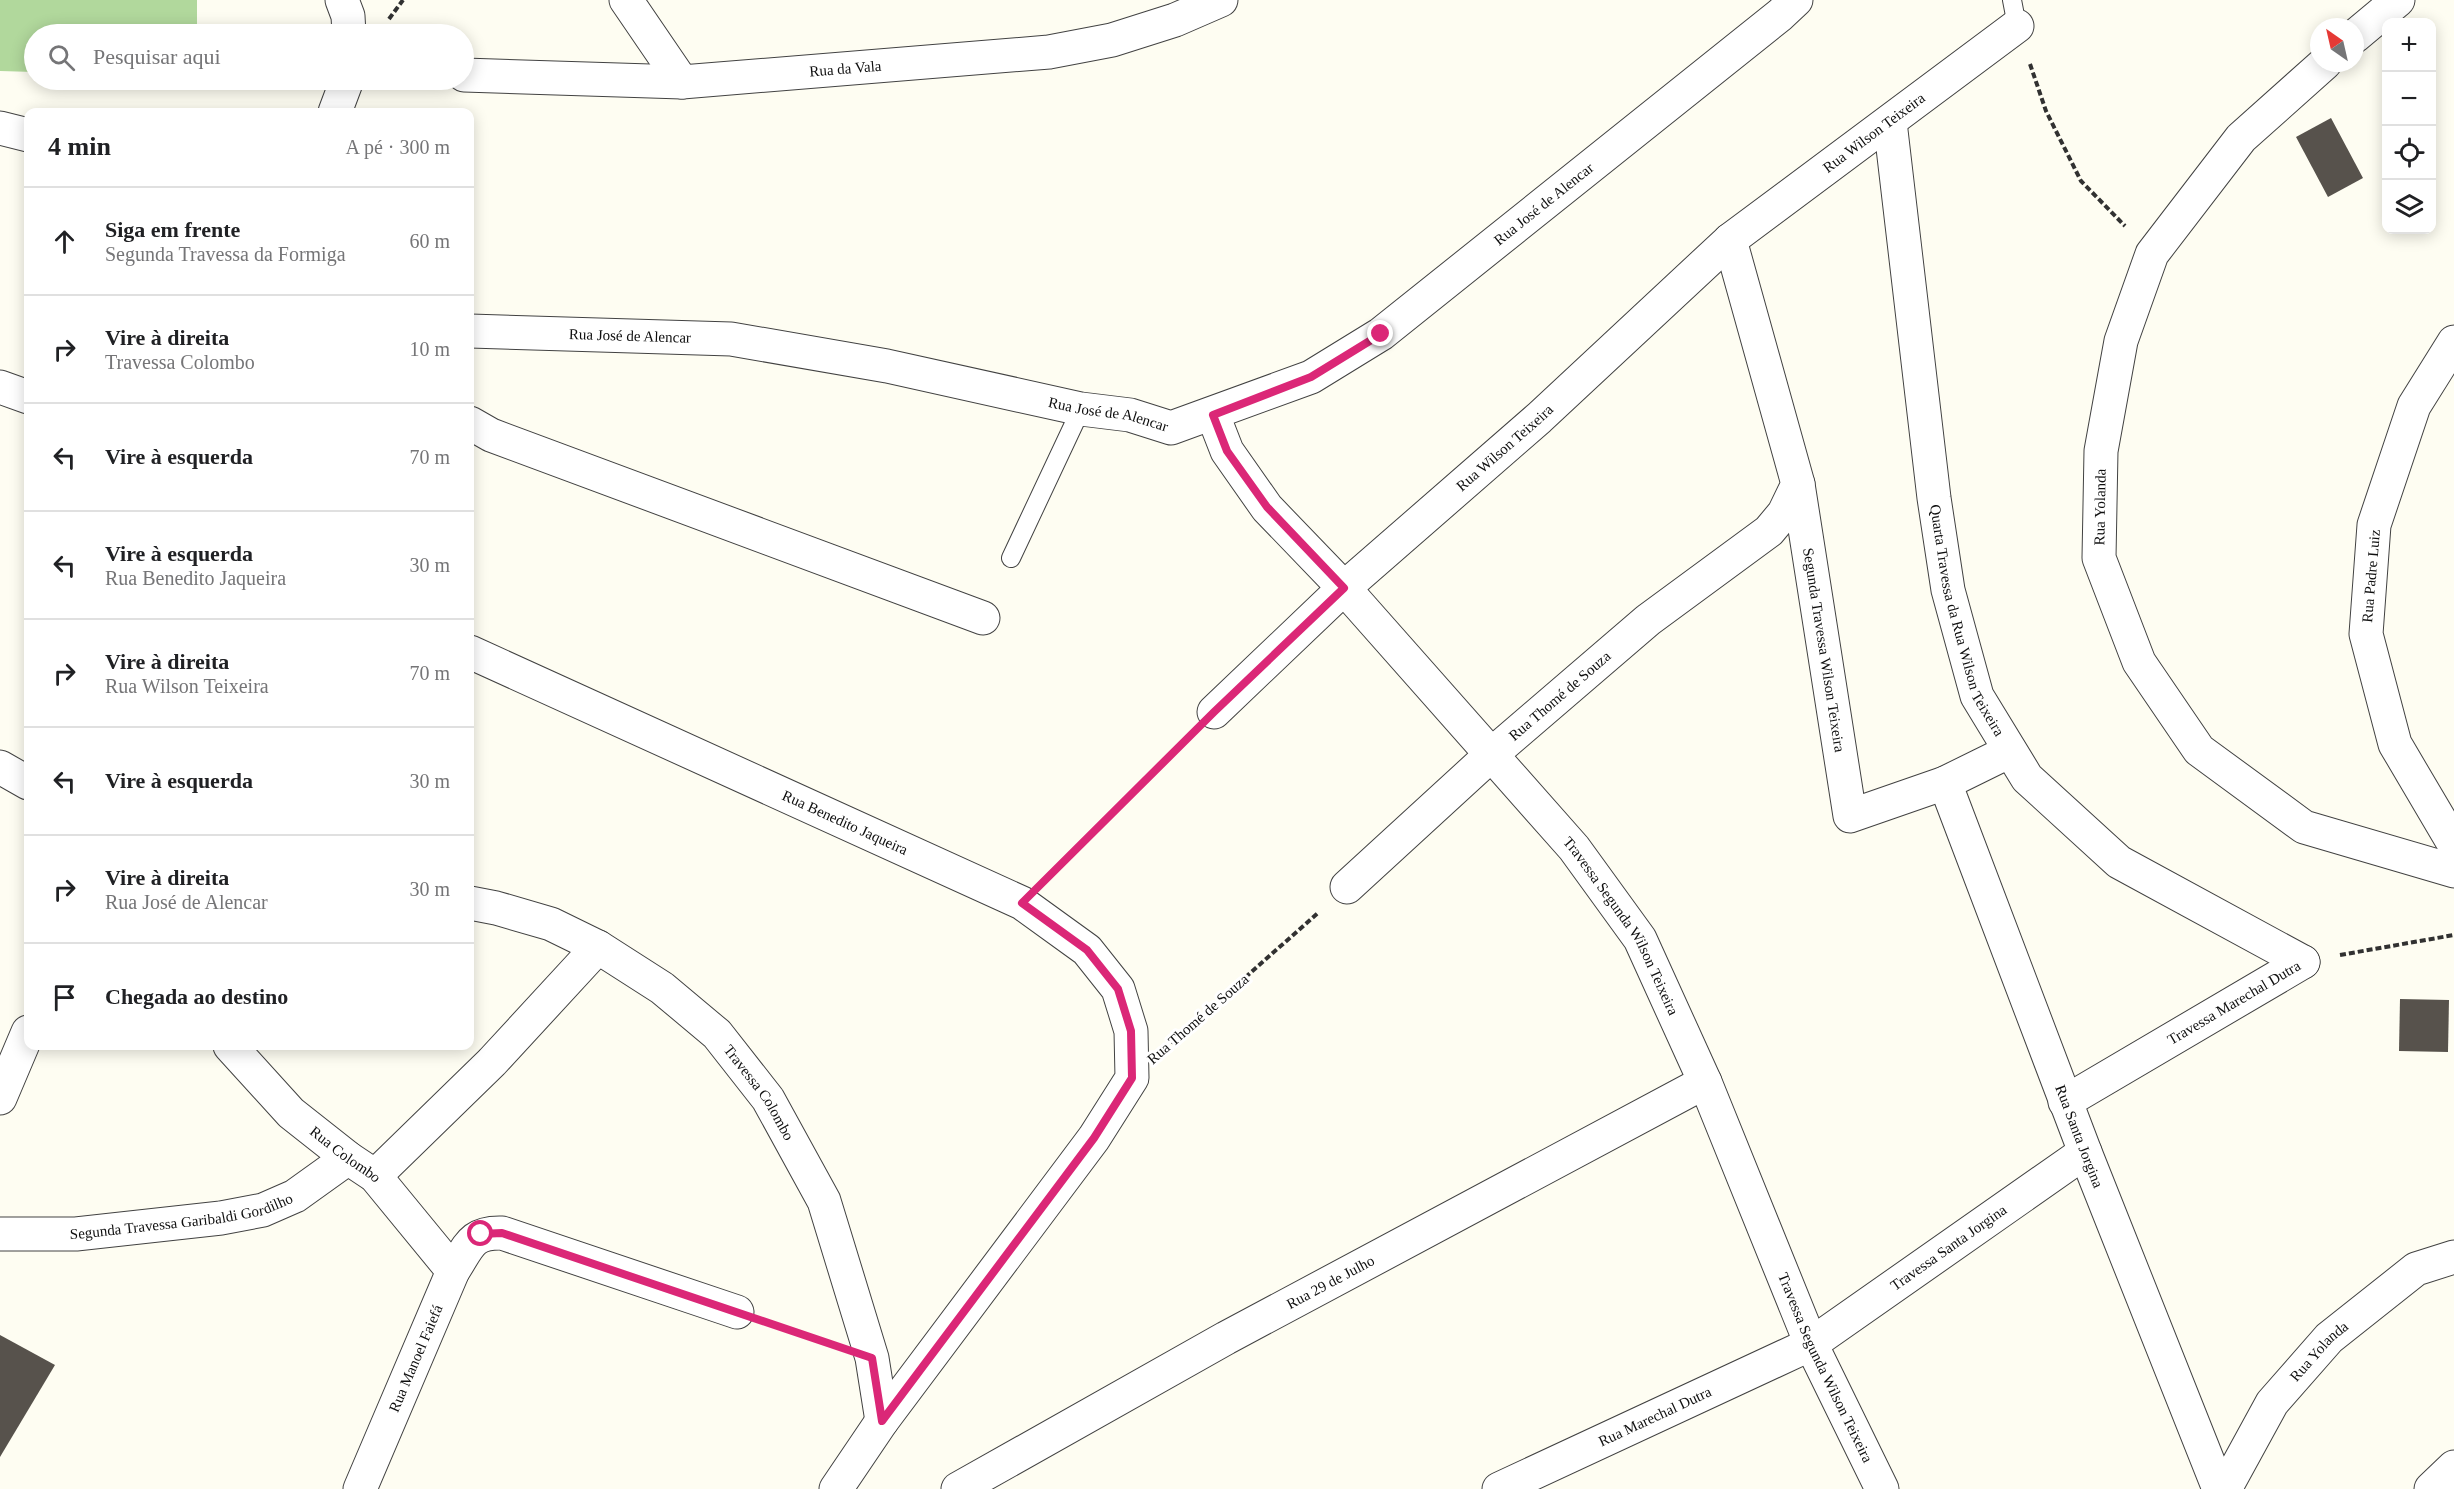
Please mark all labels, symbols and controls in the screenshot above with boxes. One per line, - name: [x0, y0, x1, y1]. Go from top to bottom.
- north arrow: [2310, 18, 2364, 72]
- map controls: [2382, 18, 2436, 234]
- button: +: [2382, 18, 2436, 72]
- search box: [24, 24, 474, 90]
- icon: search: [45, 41, 78, 74]
- text: Pesquisar aqui: [93, 44, 221, 69]
- street label: Rua da Vala: [809, 58, 882, 80]
- button: −: [2382, 72, 2436, 126]
- street label: Rua Wilson Teixeira: [1820, 89, 1928, 176]
- button: locate: [2382, 126, 2436, 180]
- text: 4 min: [48, 132, 111, 161]
- text: A pé · 300 m: [346, 136, 450, 158]
- street label: Rua José de Alencar: [1491, 160, 1596, 248]
- button: layers: [2382, 180, 2436, 234]
- text: Siga em frente: [105, 217, 240, 242]
- icon: ahead: [48, 225, 81, 258]
- text: 60 m: [409, 230, 450, 252]
- text: Segunda Travessa da Formiga: [105, 243, 346, 265]
- route end: [1367, 320, 1393, 346]
- text: Vire à direita: [105, 325, 229, 350]
- street label: Rua José de Alencar: [569, 326, 691, 346]
- icon: right: [48, 333, 81, 366]
- text: 10 m: [409, 338, 450, 360]
- text: Travessa Colombo: [105, 351, 255, 373]
- street label: Rua José de Alencar: [1047, 394, 1170, 435]
- street label: Rua Wilson Teixeira: [1453, 401, 1556, 494]
- icon: left: [48, 441, 81, 474]
- text: Vire à esquerda: [105, 444, 253, 469]
- text: 70 m: [409, 446, 450, 468]
- street label: Rua Yolanda: [2091, 468, 2109, 545]
- street label: Quarta Travessa da Rua Wilson Teixeira: [1927, 503, 2008, 739]
- street label: Rua Padre Luiz: [2359, 528, 2383, 623]
- text: Vire à esquerda: [105, 541, 253, 566]
- street label: Segunda Travessa Wilson Teixeira: [1800, 547, 1848, 754]
- icon: left: [48, 549, 81, 582]
- text: 30 m: [409, 554, 450, 576]
- text: Rua Benedito Jaqueira: [105, 567, 286, 589]
- street label: Rua Thomé de Souza: [1506, 648, 1614, 744]
- text: Vire à direita: [105, 649, 229, 674]
- icon: right: [48, 657, 81, 690]
- text: 70 m: [409, 662, 450, 684]
- text: Rua Wilson Teixeira: [105, 675, 269, 697]
- icon: left: [48, 765, 81, 798]
- text: Vire à esquerda: [105, 768, 253, 793]
- text: 30 m: [409, 770, 450, 792]
- street label: Rua Benedito Jaqueira: [780, 787, 911, 858]
- street label: Travessa Segunda Wilson Teixeira: [1560, 834, 1682, 1018]
- text: Vire à direita: [105, 865, 229, 890]
- icon: right: [48, 873, 81, 906]
- text: 30 m: [409, 878, 450, 900]
- text: Rua José de Alencar: [105, 891, 268, 913]
- street label: Travessa Marechal Dutra: [2165, 957, 2303, 1048]
- street label: Rua Thomé de Souza: [1144, 971, 1252, 1067]
- icon: arrive: [48, 981, 81, 1014]
- text: Chegada ao destino: [105, 984, 288, 1009]
- street label: Travessa Colombo: [721, 1042, 797, 1143]
- street label: Rua Santa Jorgina: [2052, 1083, 2107, 1190]
- street label: Rua Colombo: [307, 1123, 384, 1185]
- street label: Segunda Travessa Garibaldi Gordilho: [70, 1190, 295, 1242]
- street label: Travessa Santa Jorgina: [1888, 1201, 2010, 1294]
- route start: [467, 1220, 493, 1246]
- street label: Rua 29 de Julho: [1284, 1252, 1377, 1312]
- street label: Travessa Segunda Wilson Teixeira: [1775, 1271, 1876, 1465]
- street label: Rua Manoel Faiefá: [386, 1302, 446, 1414]
- street label: Rua Yolanda: [2287, 1318, 2351, 1385]
- street label: Rua Marechal Dutra: [1596, 1383, 1714, 1450]

